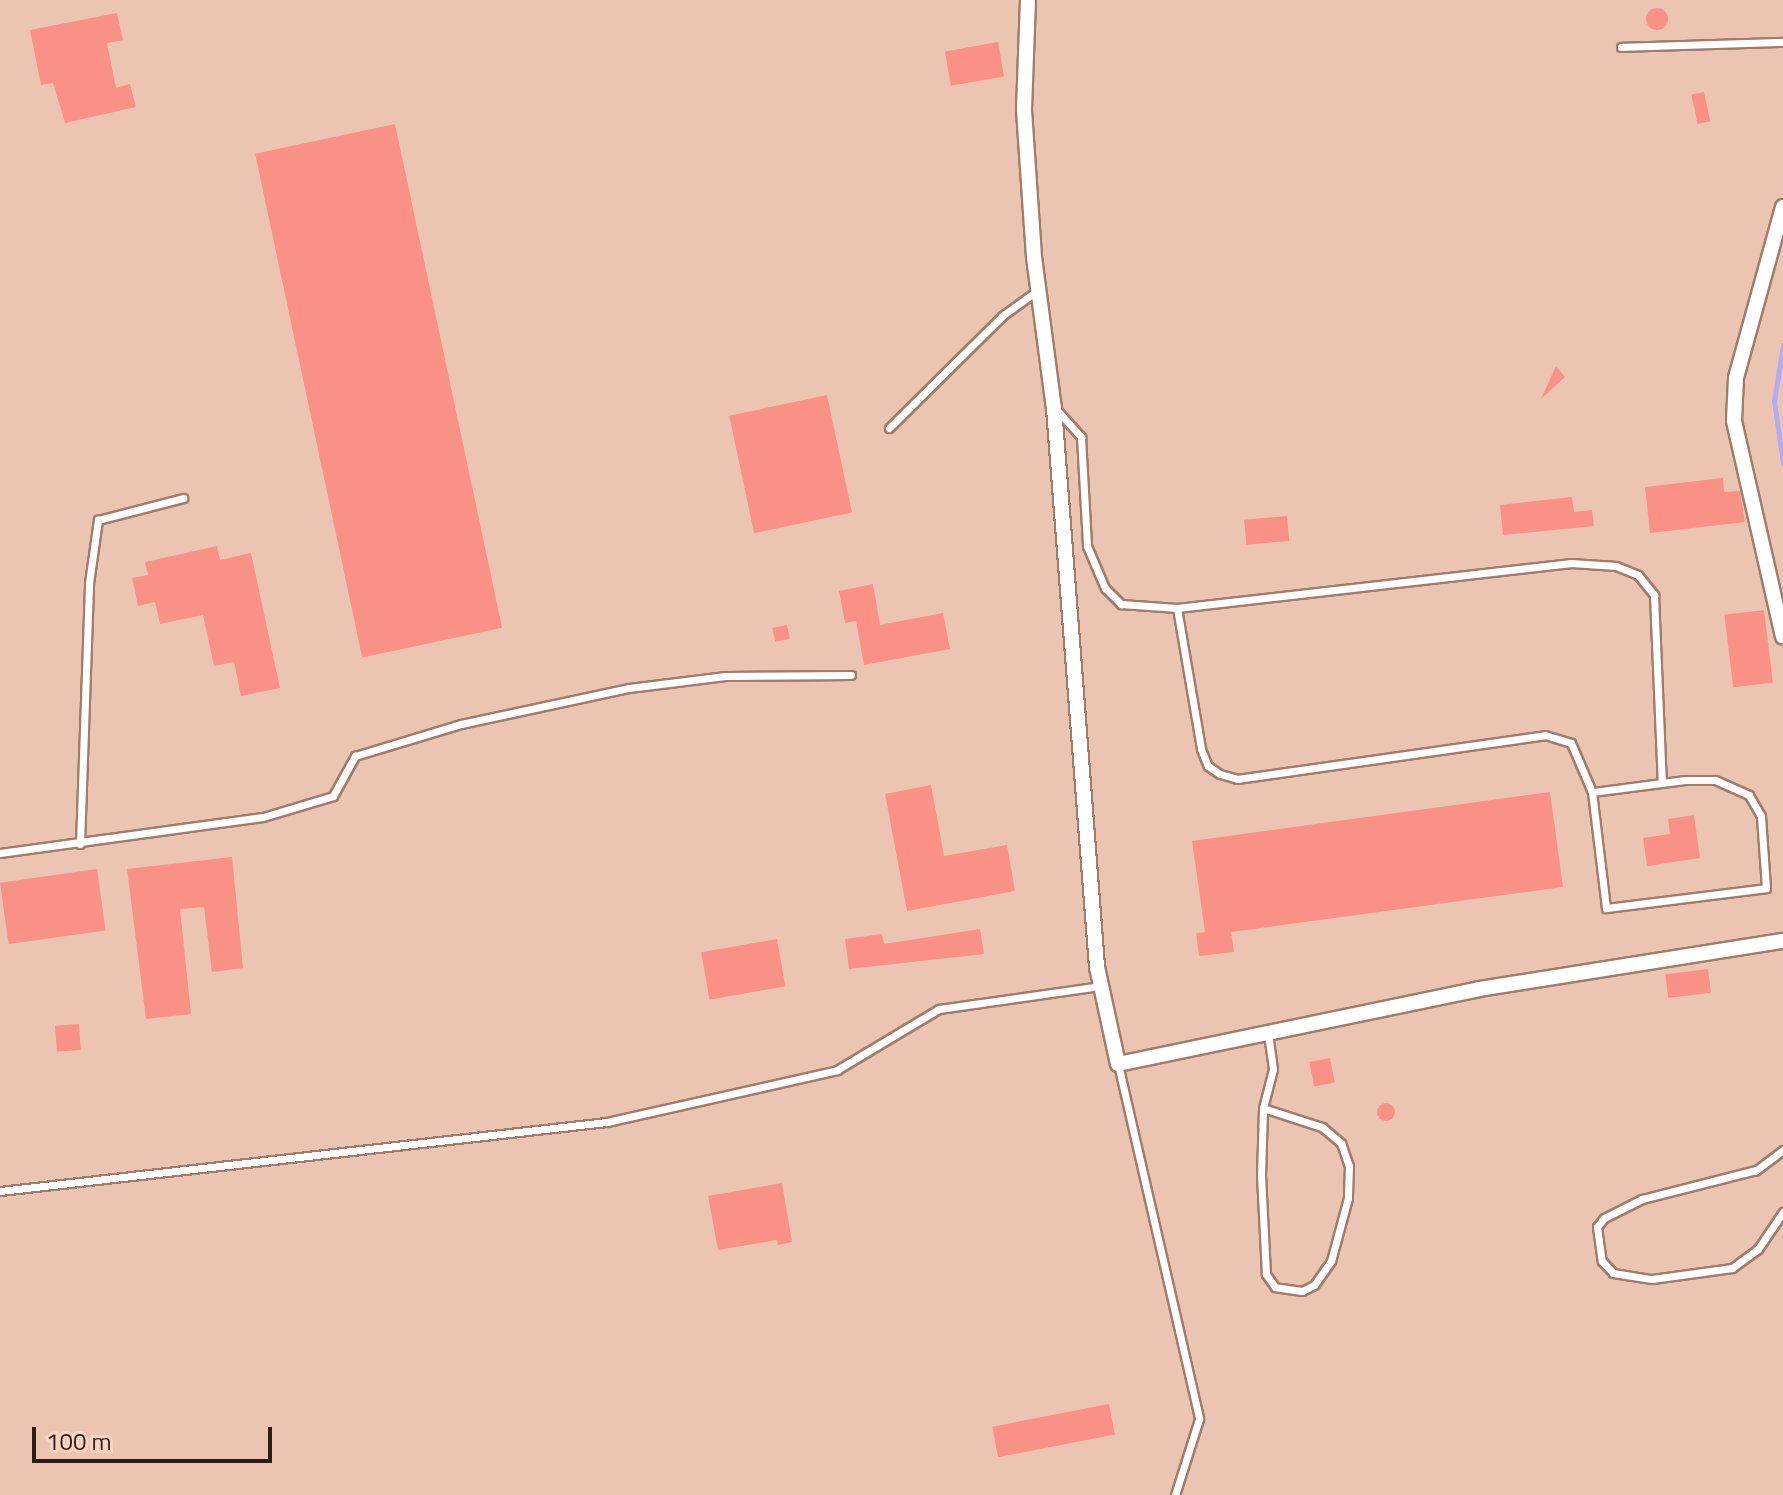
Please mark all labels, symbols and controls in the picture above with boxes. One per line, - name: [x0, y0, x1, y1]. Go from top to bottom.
- scale bar: [36, 1411, 276, 1461]
- text: 100 m: [46, 1423, 112, 1459]

